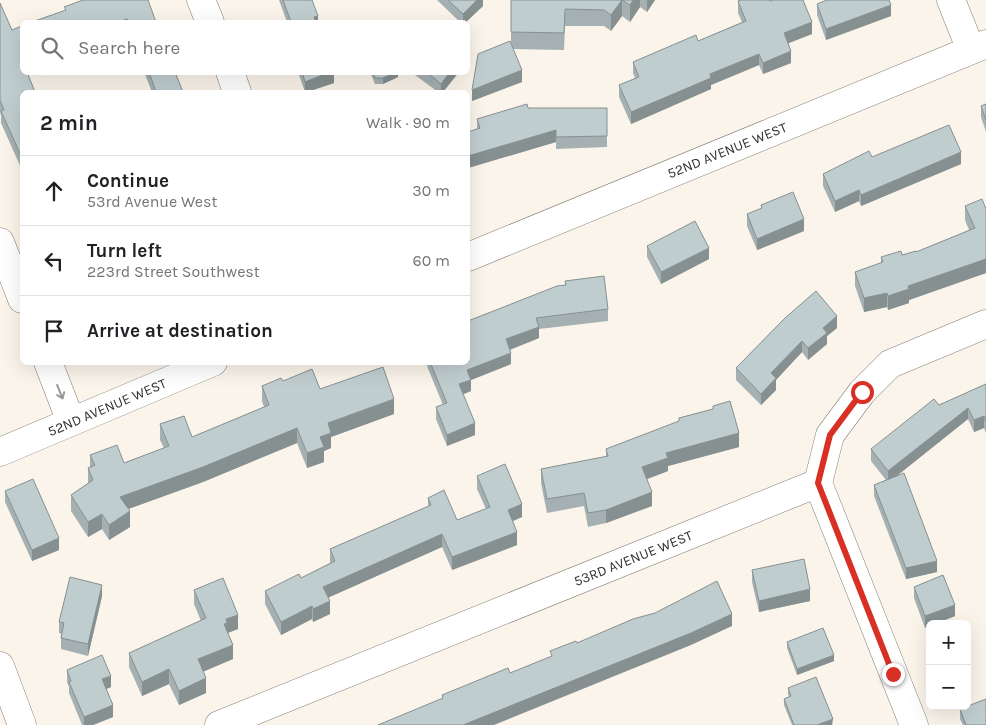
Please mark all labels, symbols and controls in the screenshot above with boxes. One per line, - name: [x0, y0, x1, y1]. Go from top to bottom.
- search box: [20, 20, 470, 75]
- icon: search: [38, 34, 66, 62]
- text: Search here: [78, 37, 180, 59]
- text: 2 min: [40, 111, 98, 135]
- text: Walk · 90 m: [366, 113, 450, 132]
- street label: 52ND AVENUE WEST: [665, 119, 789, 182]
- text: Continue: [87, 170, 169, 192]
- icon: ahead: [40, 177, 68, 205]
- text: 30 m: [412, 181, 450, 200]
- text: 53rd Avenue West: [87, 192, 217, 211]
- text: Turn left: [87, 240, 162, 262]
- icon: left: [40, 247, 68, 275]
- text: 60 m: [413, 251, 450, 270]
- text: 223rd Street Southwest: [87, 262, 260, 281]
- icon: arrive: [40, 317, 68, 345]
- text: Arrive at destination: [87, 320, 273, 342]
- street label: 52ND AVENUE WEST: [45, 375, 169, 440]
- route start: [851, 381, 874, 404]
- one-way arrow: [56, 384, 65, 399]
- street label: 53RD AVENUE WEST: [571, 527, 695, 590]
- map controls: [926, 620, 971, 710]
- button: +: [926, 620, 971, 665]
- route end: [882, 663, 905, 686]
- button: −: [926, 665, 971, 710]

